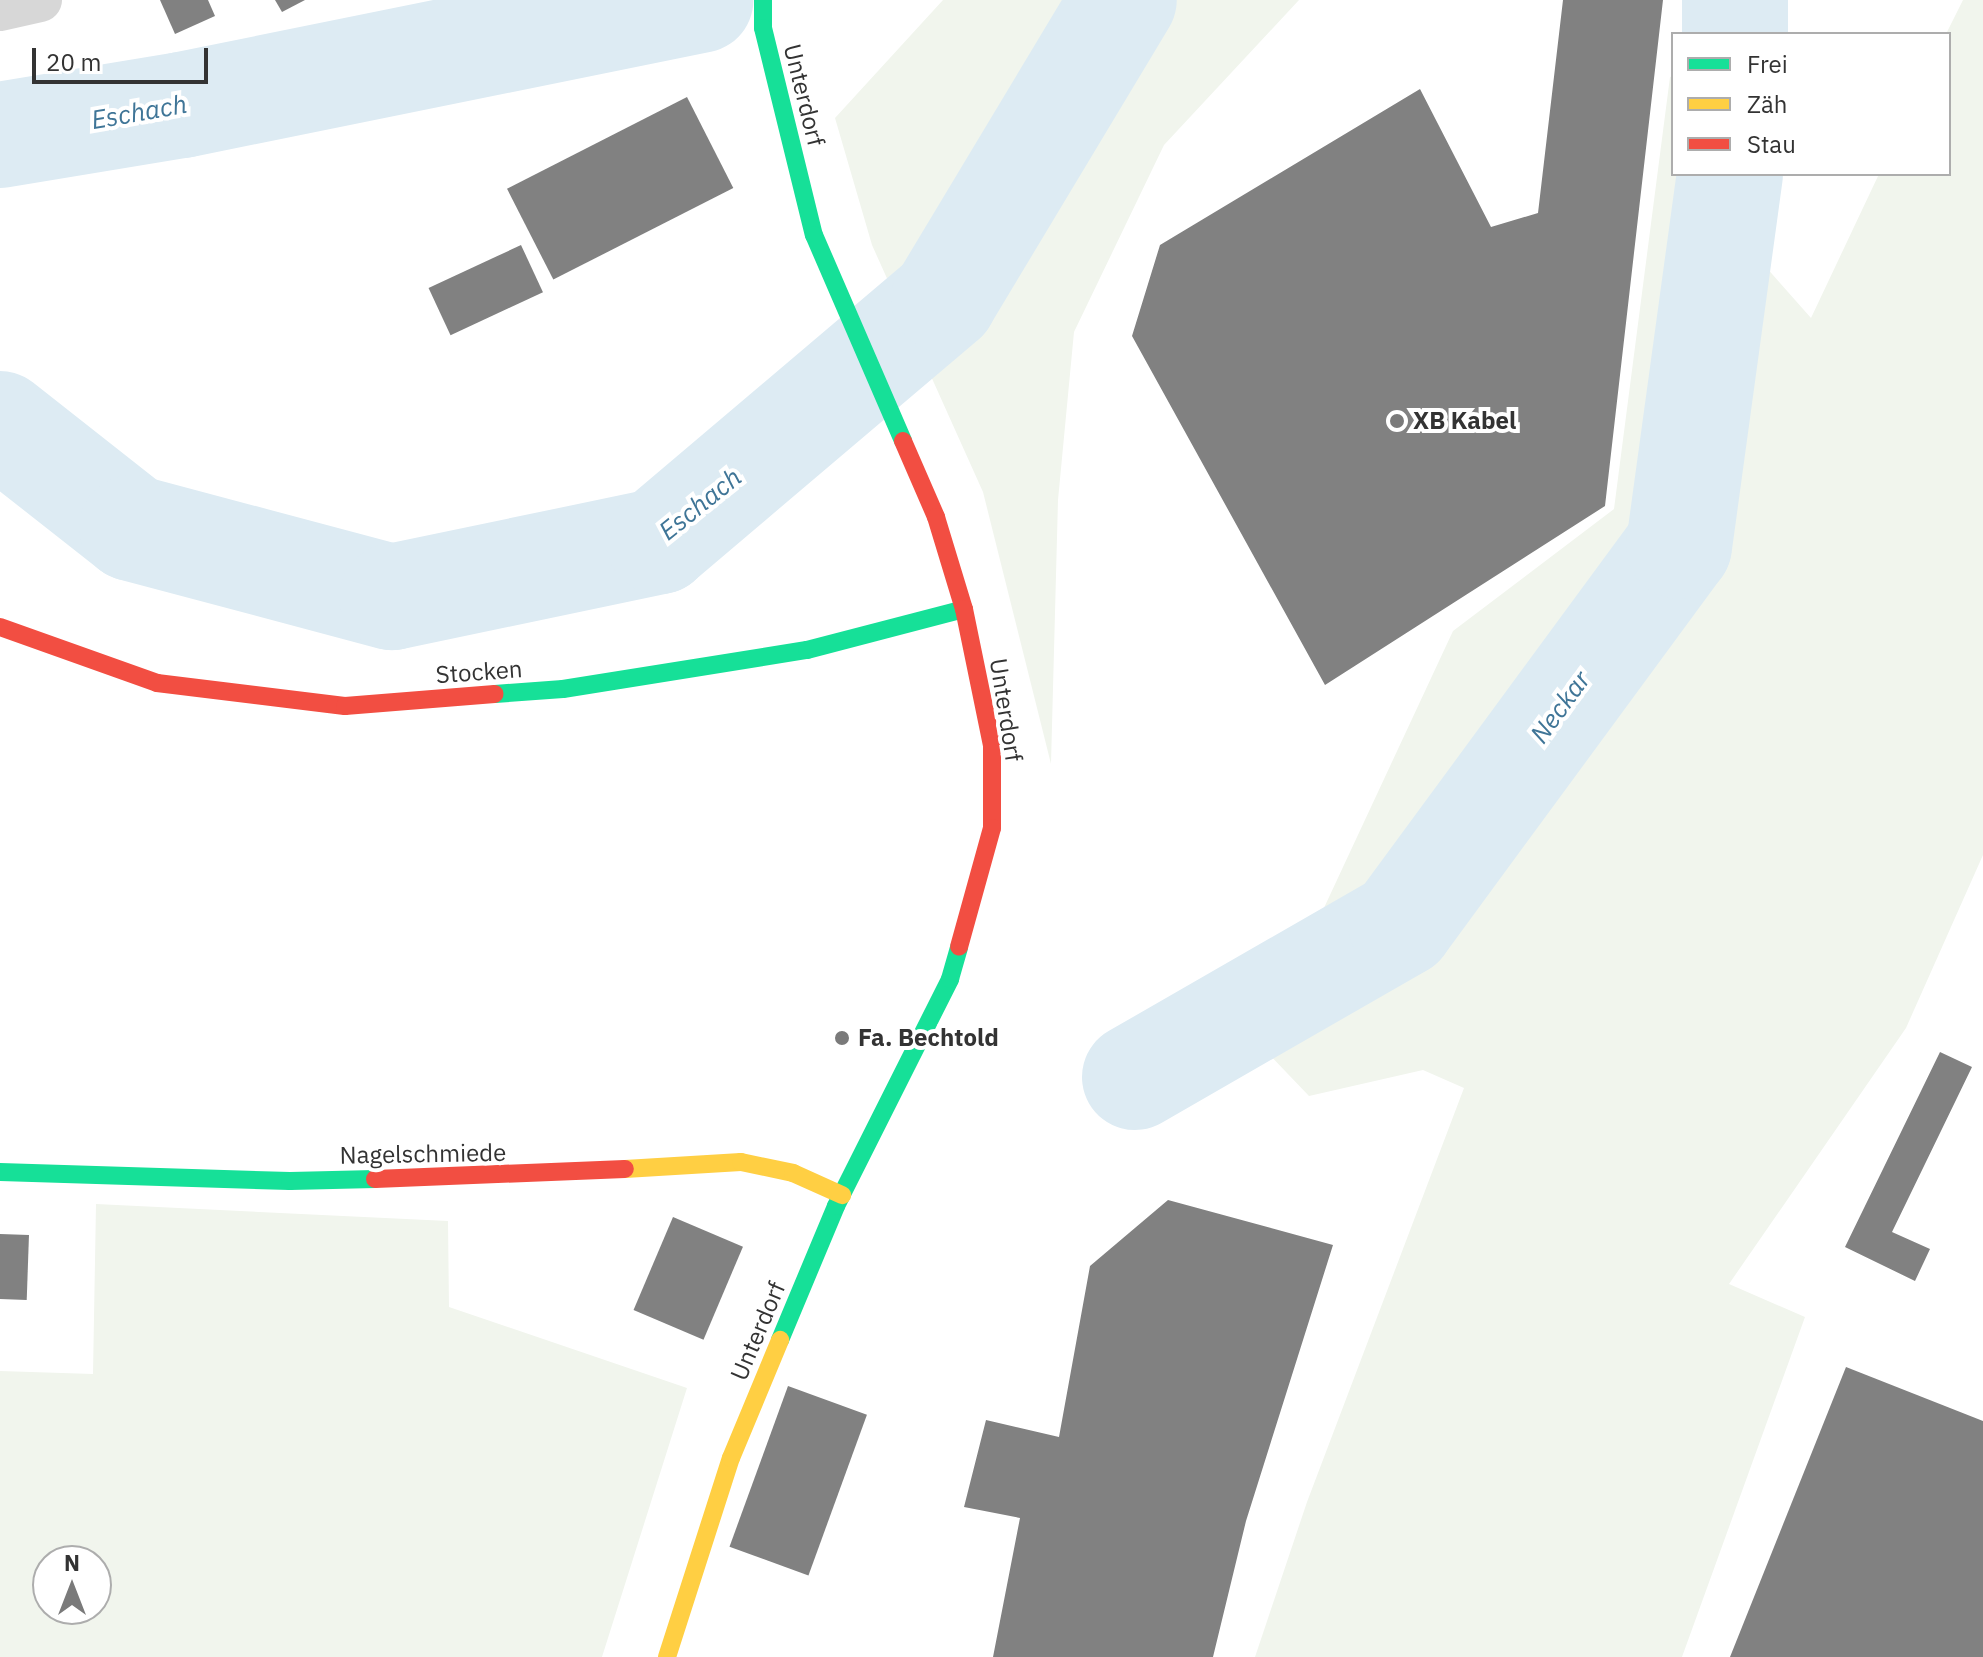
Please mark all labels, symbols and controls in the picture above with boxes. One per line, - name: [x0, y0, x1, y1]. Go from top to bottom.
- scale bar: [36, 32, 212, 82]
- legend: [1671, 32, 1951, 176]
- street label: Unterdorf: [777, 41, 831, 149]
- text: 20 m: [46, 46, 101, 78]
- text: Frei: [1747, 48, 1788, 80]
- water label: Eschach: [89, 88, 189, 136]
- text: Zäh: [1747, 88, 1787, 120]
- text: Stau: [1747, 128, 1796, 160]
- place label: XB Kabel: [1413, 407, 1516, 435]
- marker: XB Kabel: [1388, 412, 1406, 430]
- water label: Eschach: [653, 461, 747, 547]
- street label: Stocken: [435, 655, 523, 689]
- street label: Unterdorf: [984, 656, 1028, 764]
- water label: Neckar: [1523, 665, 1597, 749]
- place label: Fa. Bechtold: [858, 1024, 999, 1052]
- marker: Fa. Bechtold: [833, 1029, 851, 1047]
- street label: Nagelschmiede: [339, 1138, 507, 1170]
- street label: Unterdorf: [724, 1277, 792, 1385]
- north arrow: [32, 1545, 112, 1625]
- text: N: [64, 1548, 80, 1577]

